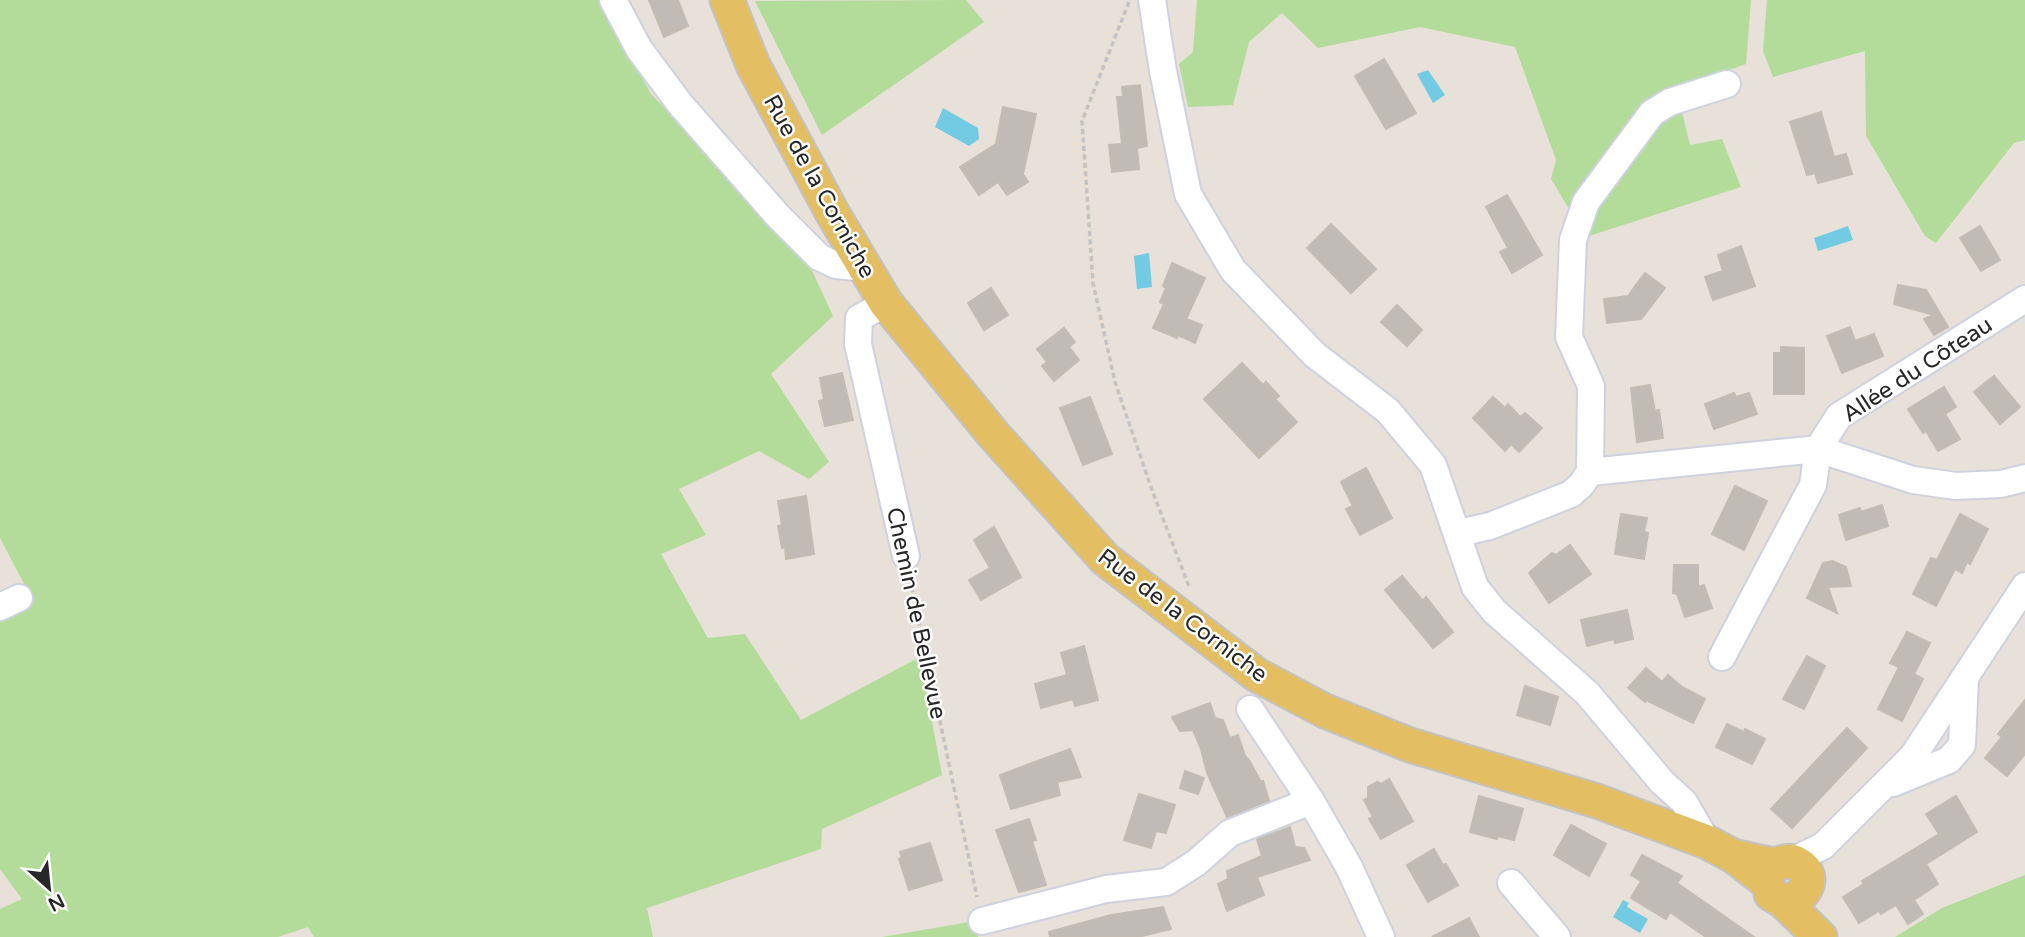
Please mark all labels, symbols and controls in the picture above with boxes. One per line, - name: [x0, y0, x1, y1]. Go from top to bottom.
- street label: Rue de la Corniche: [757, 90, 881, 283]
- street label: Allée du Côteau: [1837, 311, 1998, 429]
- street label: Chemin de Bellevue: [880, 505, 952, 722]
- street label: Rue de la Corniche: [1092, 543, 1273, 689]
- north arrow: [14, 853, 84, 923]
- text: N: [44, 889, 68, 916]

